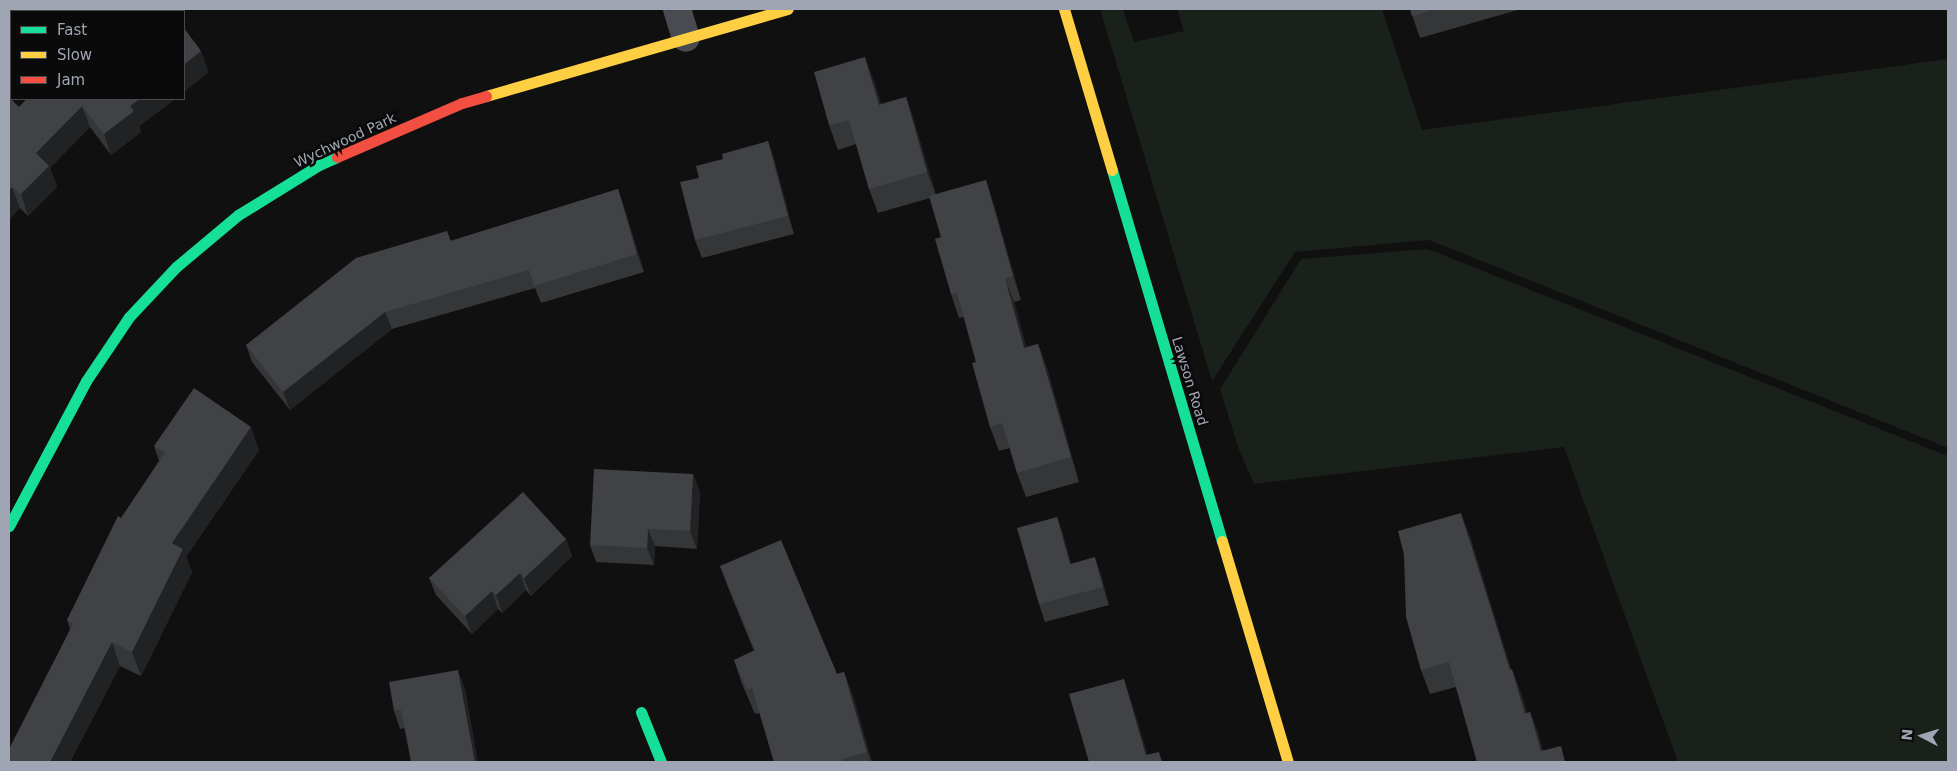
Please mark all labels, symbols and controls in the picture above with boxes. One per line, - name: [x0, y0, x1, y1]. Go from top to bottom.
- legend: [10, 10, 185, 100]
- text: Fast: [57, 21, 87, 39]
- text: Slow: [57, 46, 92, 64]
- text: Jam: [57, 71, 85, 89]
- street label: Wychwood Park: [291, 109, 399, 171]
- street label: Lawson Road: [1168, 334, 1212, 428]
- north arrow: [1897, 711, 1947, 761]
- text: N: [1899, 728, 1916, 741]

